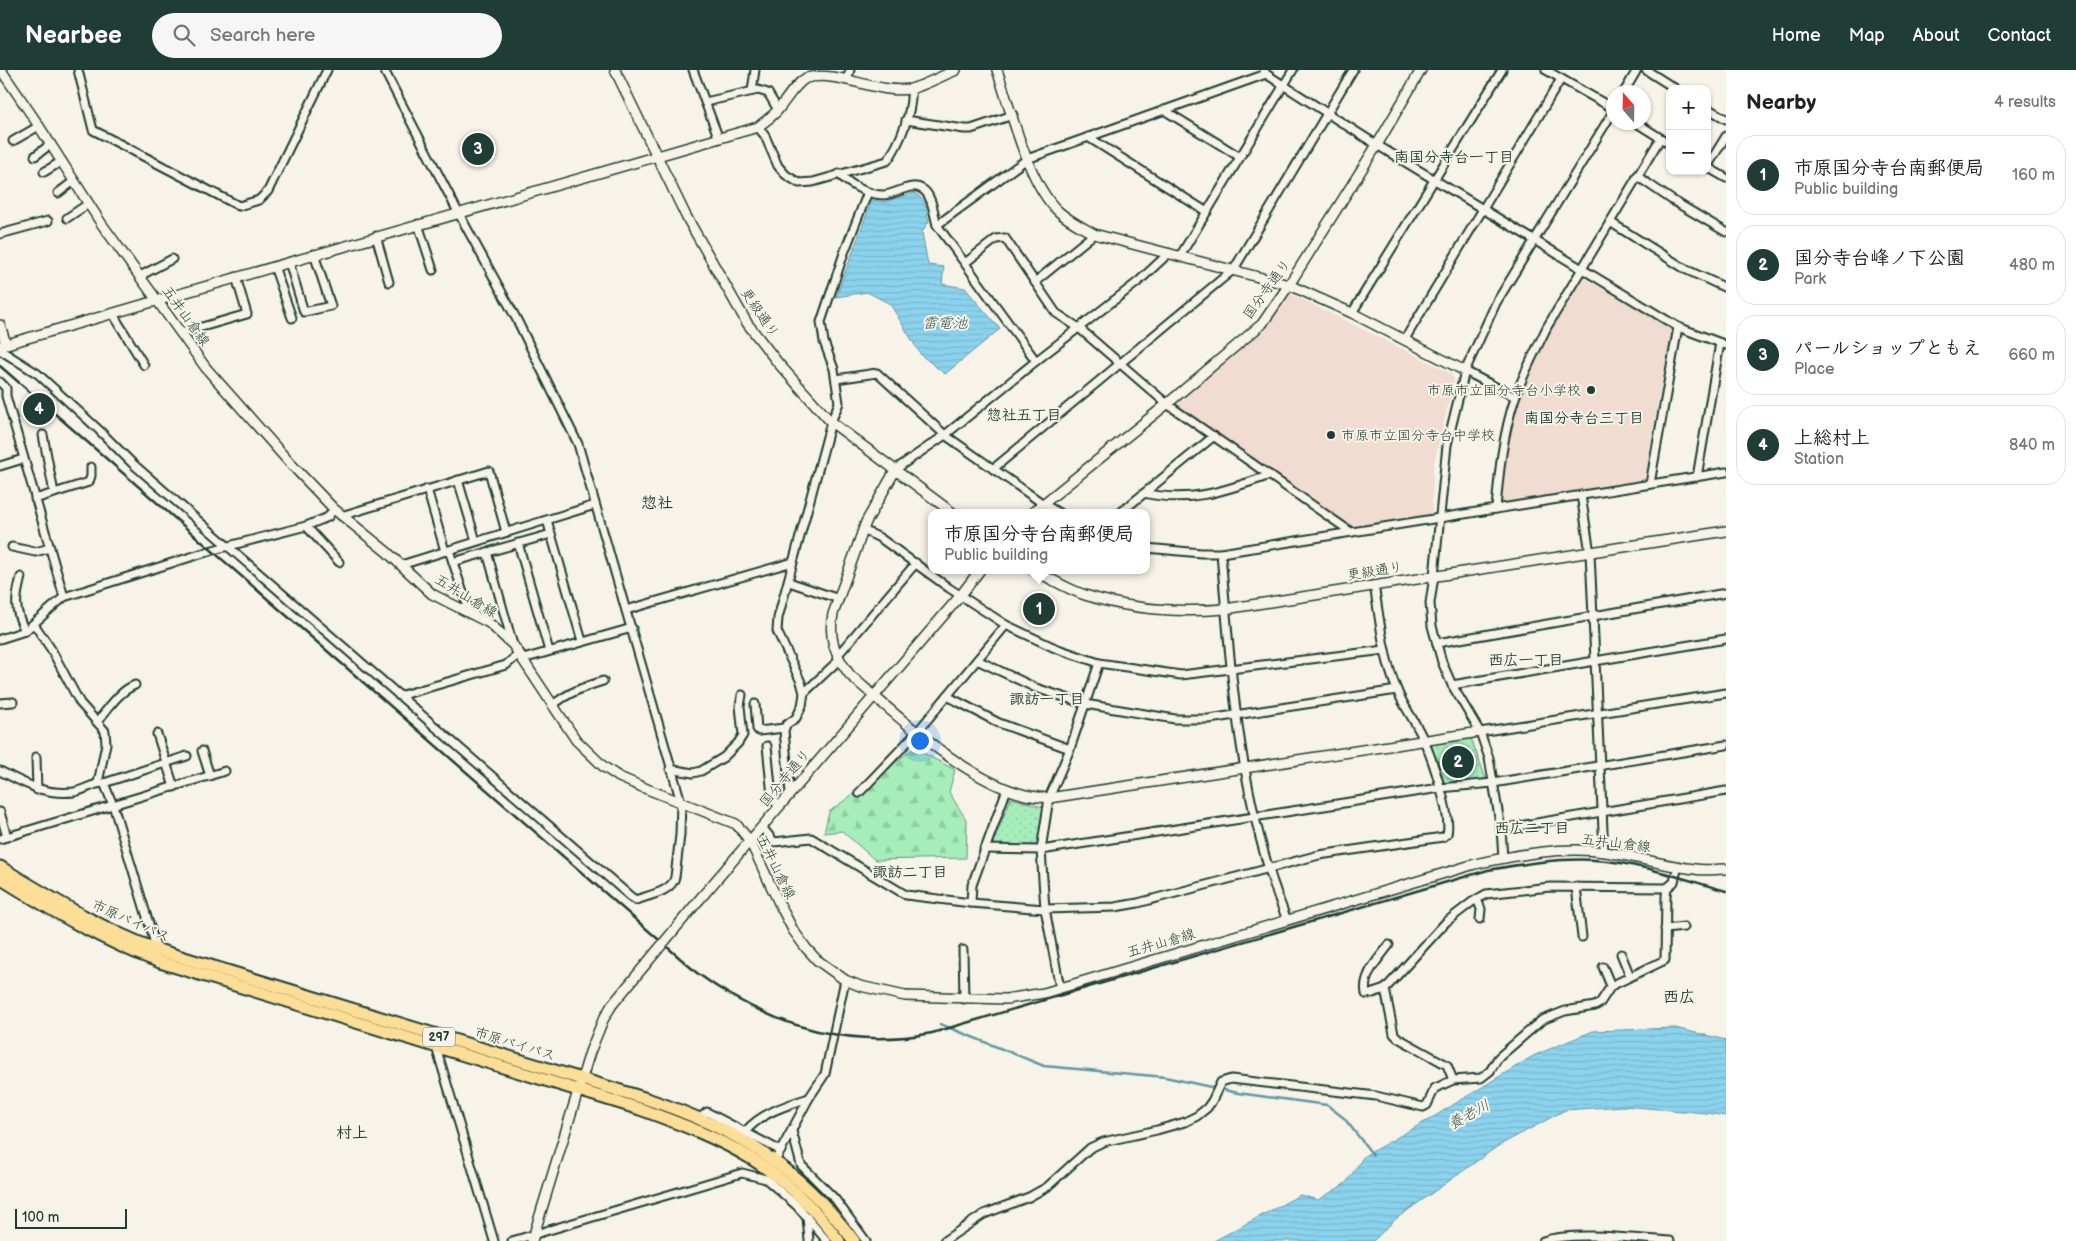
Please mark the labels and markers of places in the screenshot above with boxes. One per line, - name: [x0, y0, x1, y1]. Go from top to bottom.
- pin: 3: [462, 130, 494, 168]
- place label: 市原市立国分寺台小学校: [1427, 382, 1581, 399]
- marker: 市原市立国分寺台小学校: [1585, 384, 1597, 396]
- pin: 4: [23, 390, 55, 428]
- place label: 市原市立国分寺台中学校: [1341, 427, 1495, 444]
- marker: 市原市立国分寺台中学校: [1325, 429, 1337, 441]
- pin: 1: [1023, 590, 1055, 628]
- pin: 2: [1442, 743, 1474, 781]

